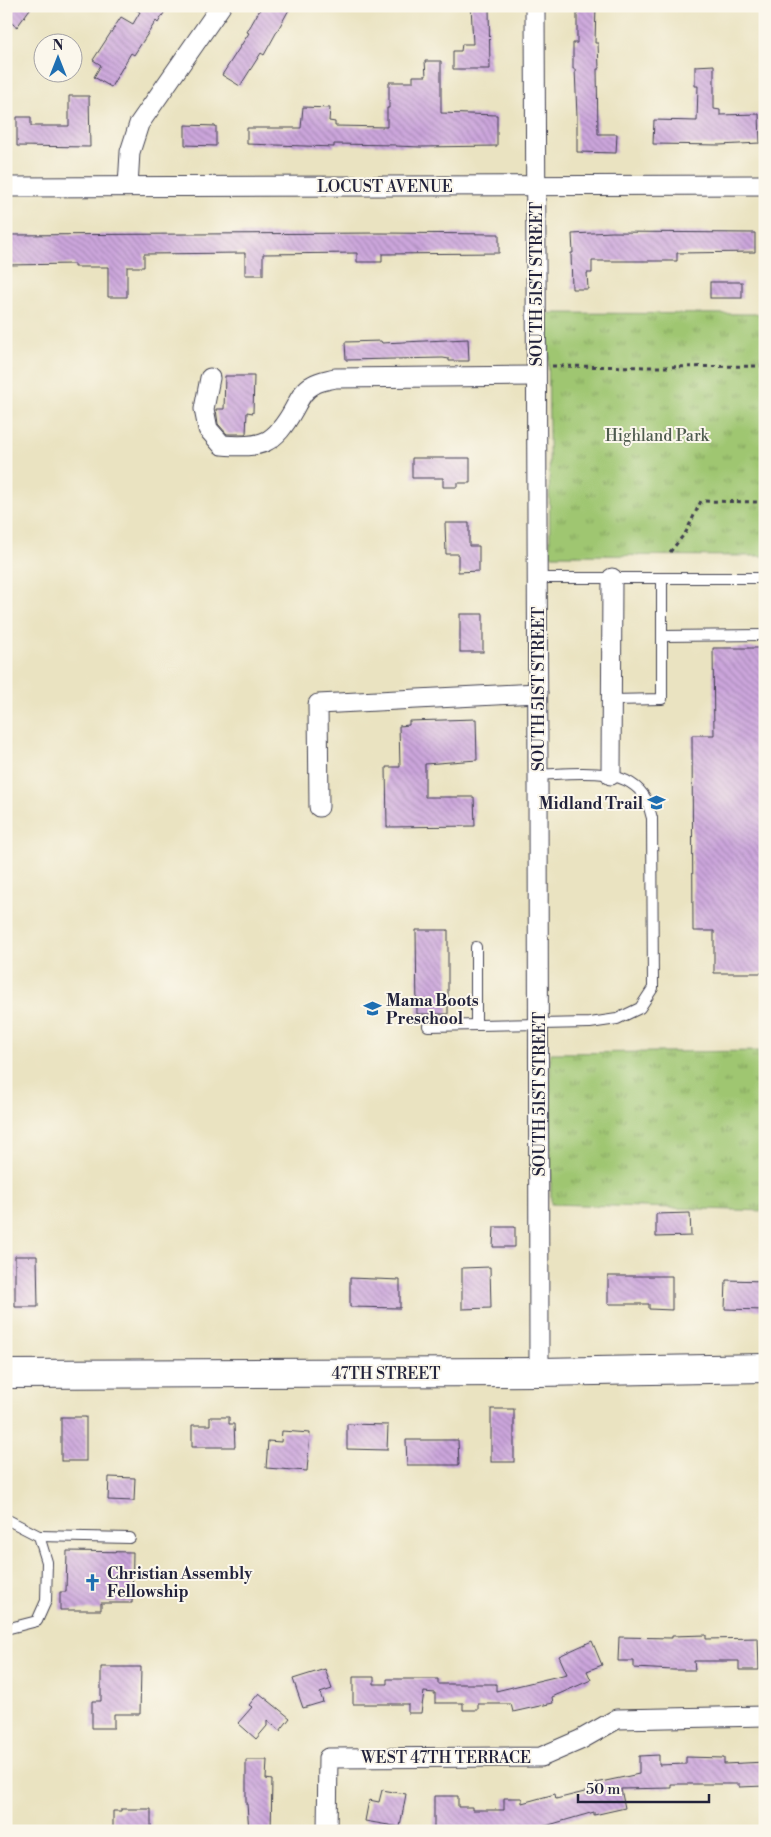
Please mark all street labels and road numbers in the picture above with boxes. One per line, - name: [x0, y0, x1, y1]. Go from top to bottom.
- street label: LOCUST AVENUE: [317, 177, 453, 197]
- street label: SOUTH 51ST STREET: [527, 202, 547, 366]
- street label: SOUTH 51ST STREET: [529, 607, 549, 771]
- street label: SOUTH 51ST STREET: [530, 1012, 550, 1176]
- street label: 47TH STREET: [332, 1364, 440, 1384]
- street label: WEST 47TH TERRACE: [360, 1748, 531, 1768]

